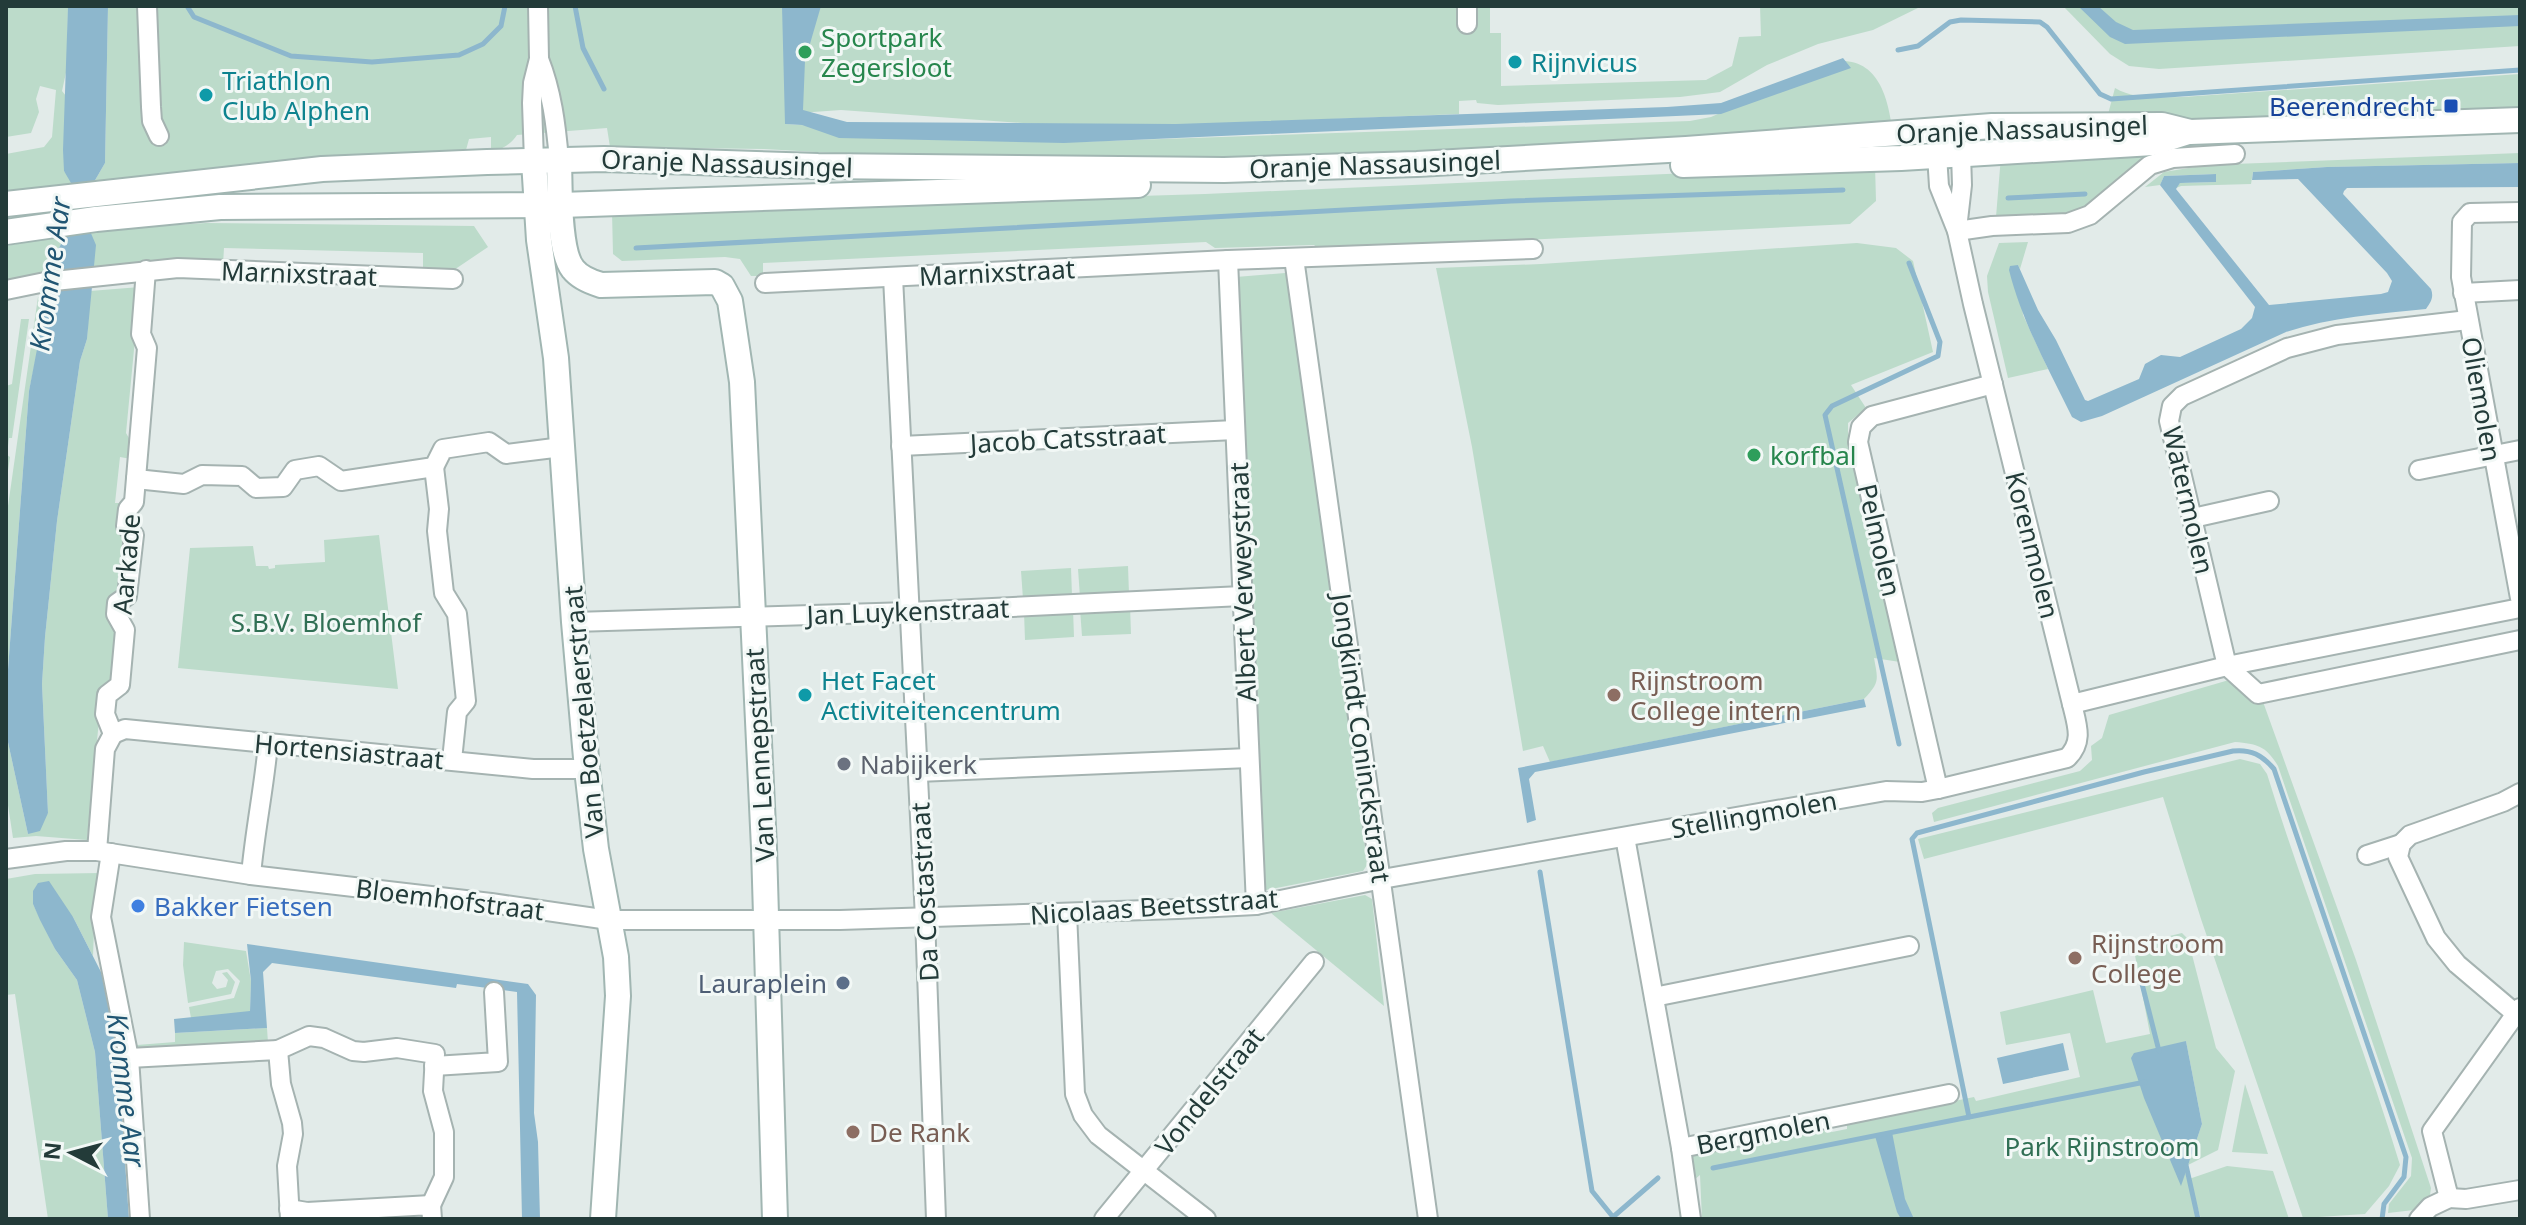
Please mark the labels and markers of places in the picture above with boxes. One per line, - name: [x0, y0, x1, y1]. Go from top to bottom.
- place label: Sportpark Zegersloot: [821, 19, 952, 85]
- marker: Sportpark Zegersloot: [796, 43, 814, 61]
- place label: Rijnvicus: [1531, 44, 1638, 80]
- marker: Rijnvicus: [1506, 53, 1524, 71]
- place label: Triathlon Club Alphen: [222, 62, 370, 128]
- marker: Triathlon Club Alphen: [197, 86, 215, 104]
- place label: Beerendrecht: [2269, 88, 2435, 124]
- marker: Beerendrecht: [2442, 97, 2460, 115]
- place label: korfbal: [1770, 437, 1857, 473]
- marker: korfbal: [1745, 446, 1763, 464]
- place label: Het Facet Activiteitencentrum: [821, 662, 1061, 728]
- place label: Rijnstroom College intern: [1630, 662, 1801, 728]
- marker: Het Facet Activiteitencentrum: [796, 686, 814, 704]
- marker: Rijnstroom College intern: [1605, 686, 1623, 704]
- place label: Nabijkerk: [860, 746, 977, 782]
- marker: Nabijkerk: [835, 755, 853, 773]
- place label: Bakker Fietsen: [154, 888, 333, 924]
- marker: Bakker Fietsen: [129, 897, 147, 915]
- place label: Rijnstroom College: [2091, 925, 2224, 991]
- marker: Rijnstroom College: [2066, 949, 2084, 967]
- place label: Lauraplein: [698, 965, 827, 1001]
- marker: Lauraplein: [834, 974, 852, 992]
- place label: De Rank: [869, 1114, 970, 1150]
- marker: De Rank: [844, 1123, 862, 1141]

